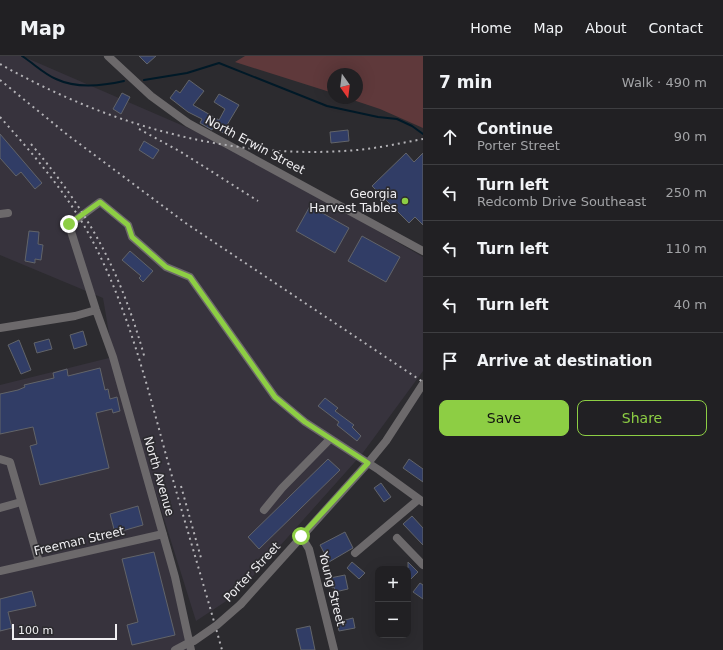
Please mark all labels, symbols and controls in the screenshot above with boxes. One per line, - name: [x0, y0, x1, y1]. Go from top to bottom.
- text: Map: [20, 17, 65, 39]
- text: Home: [470, 20, 512, 36]
- text: Map: [534, 20, 563, 36]
- text: About: [585, 20, 627, 36]
- text: Contact: [649, 20, 703, 36]
- north arrow: [327, 68, 363, 104]
- text: 7 min: [439, 72, 492, 92]
- text: Walk · 490 m: [622, 75, 707, 90]
- street label: North Erwin Street: [203, 113, 308, 177]
- text: Continue: [477, 120, 553, 138]
- icon: ahead: [439, 126, 461, 148]
- text: 90 m: [674, 129, 707, 144]
- text: Porter Street: [477, 138, 560, 153]
- text: Turn left: [477, 176, 549, 194]
- icon: left: [439, 182, 461, 204]
- text: 250 m: [665, 185, 707, 200]
- place label: Georgia Harvest Tables: [309, 187, 397, 215]
- text: Redcomb Drive Southeast: [477, 194, 646, 209]
- marker: Georgia Harvest Tables: [400, 196, 410, 206]
- route end: [60, 215, 78, 233]
- icon: left: [439, 238, 461, 260]
- text: Turn left: [477, 240, 549, 258]
- text: 110 m: [665, 241, 707, 256]
- icon: left: [439, 294, 461, 316]
- text: Turn left: [477, 296, 549, 314]
- text: 40 m: [674, 297, 707, 312]
- icon: arrive: [439, 350, 461, 372]
- text: Arrive at destination: [477, 352, 652, 370]
- button: Save: [439, 400, 569, 436]
- button: Share: [577, 400, 707, 436]
- street label: North Avenue: [141, 435, 177, 517]
- street label: Freeman Street: [32, 524, 126, 558]
- route start: [292, 527, 310, 545]
- street label: Porter Street: [221, 539, 283, 605]
- street label: Young Street: [316, 549, 348, 628]
- map controls: [375, 566, 411, 638]
- button: +: [375, 566, 411, 602]
- button: −: [375, 602, 411, 638]
- scale bar: [12, 622, 117, 641]
- text: 100 m: [18, 624, 53, 637]

